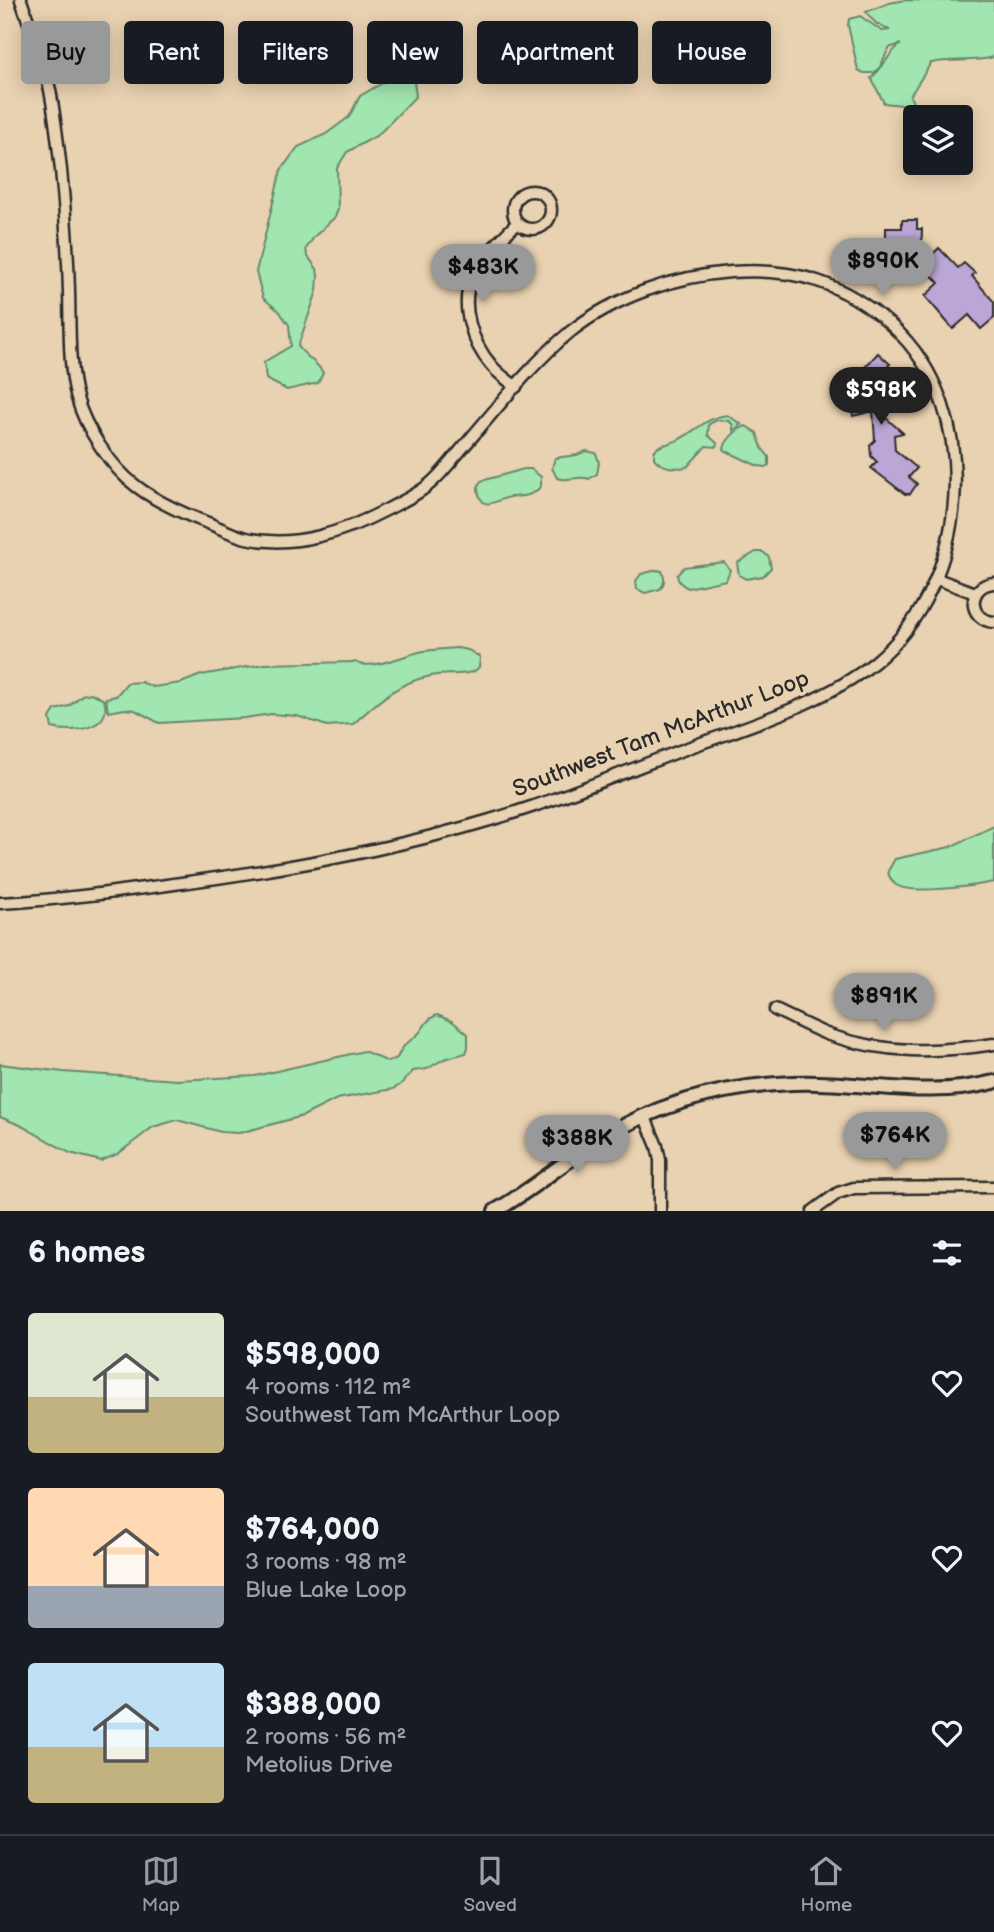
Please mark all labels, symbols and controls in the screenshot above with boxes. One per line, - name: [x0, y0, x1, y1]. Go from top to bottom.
- chip: Buy: [21, 21, 110, 84]
- chip: Rent: [124, 21, 224, 84]
- chip: Filters: [238, 21, 353, 84]
- chip: New: [367, 21, 463, 84]
- chip: Apartment: [477, 21, 638, 84]
- chip: House: [652, 21, 771, 84]
- map controls: [903, 105, 973, 175]
- button: layers: [903, 105, 973, 175]
- pin: $890K: [834, 238, 932, 298]
- pin: $483K: [434, 244, 532, 304]
- text: $890K: [847, 247, 919, 275]
- text: $483K: [447, 253, 519, 281]
- pin: $598K: [832, 368, 930, 427]
- text: $598K: [845, 376, 917, 404]
- street label: Southwest Tam McArthur Loop: [509, 664, 813, 804]
- pin: $891K: [835, 974, 933, 1033]
- text: $891K: [850, 982, 918, 1010]
- pin: $764K: [846, 1112, 944, 1172]
- pin: $388K: [528, 1116, 626, 1175]
- text: $764K: [860, 1121, 930, 1149]
- text: $388K: [541, 1124, 613, 1152]
- icon: filters: [928, 1234, 966, 1272]
- text: 6 homes: [28, 1235, 145, 1271]
- text: $598,000: [245, 1337, 380, 1373]
- icon: home: [84, 1341, 168, 1425]
- icon: heart: [928, 1364, 966, 1402]
- text: 4 rooms · 112 m²: [245, 1373, 411, 1401]
- text: Southwest Tam McArthur Loop: [245, 1401, 560, 1429]
- text: $764,000: [245, 1512, 380, 1548]
- icon: home: [84, 1516, 168, 1600]
- icon: heart: [928, 1539, 966, 1577]
- text: 3 rooms · 98 m²: [245, 1548, 407, 1576]
- text: Blue Lake Loop: [245, 1576, 407, 1604]
- text: $388,000: [245, 1687, 381, 1723]
- icon: home: [84, 1691, 168, 1775]
- icon: heart: [928, 1714, 966, 1752]
- text: 2 rooms · 56 m²: [245, 1723, 407, 1751]
- text: Metolius Drive: [245, 1751, 393, 1779]
- tab: Map: [142, 1852, 180, 1917]
- tab: Saved: [464, 1852, 517, 1917]
- tab: Home: [801, 1852, 852, 1917]

